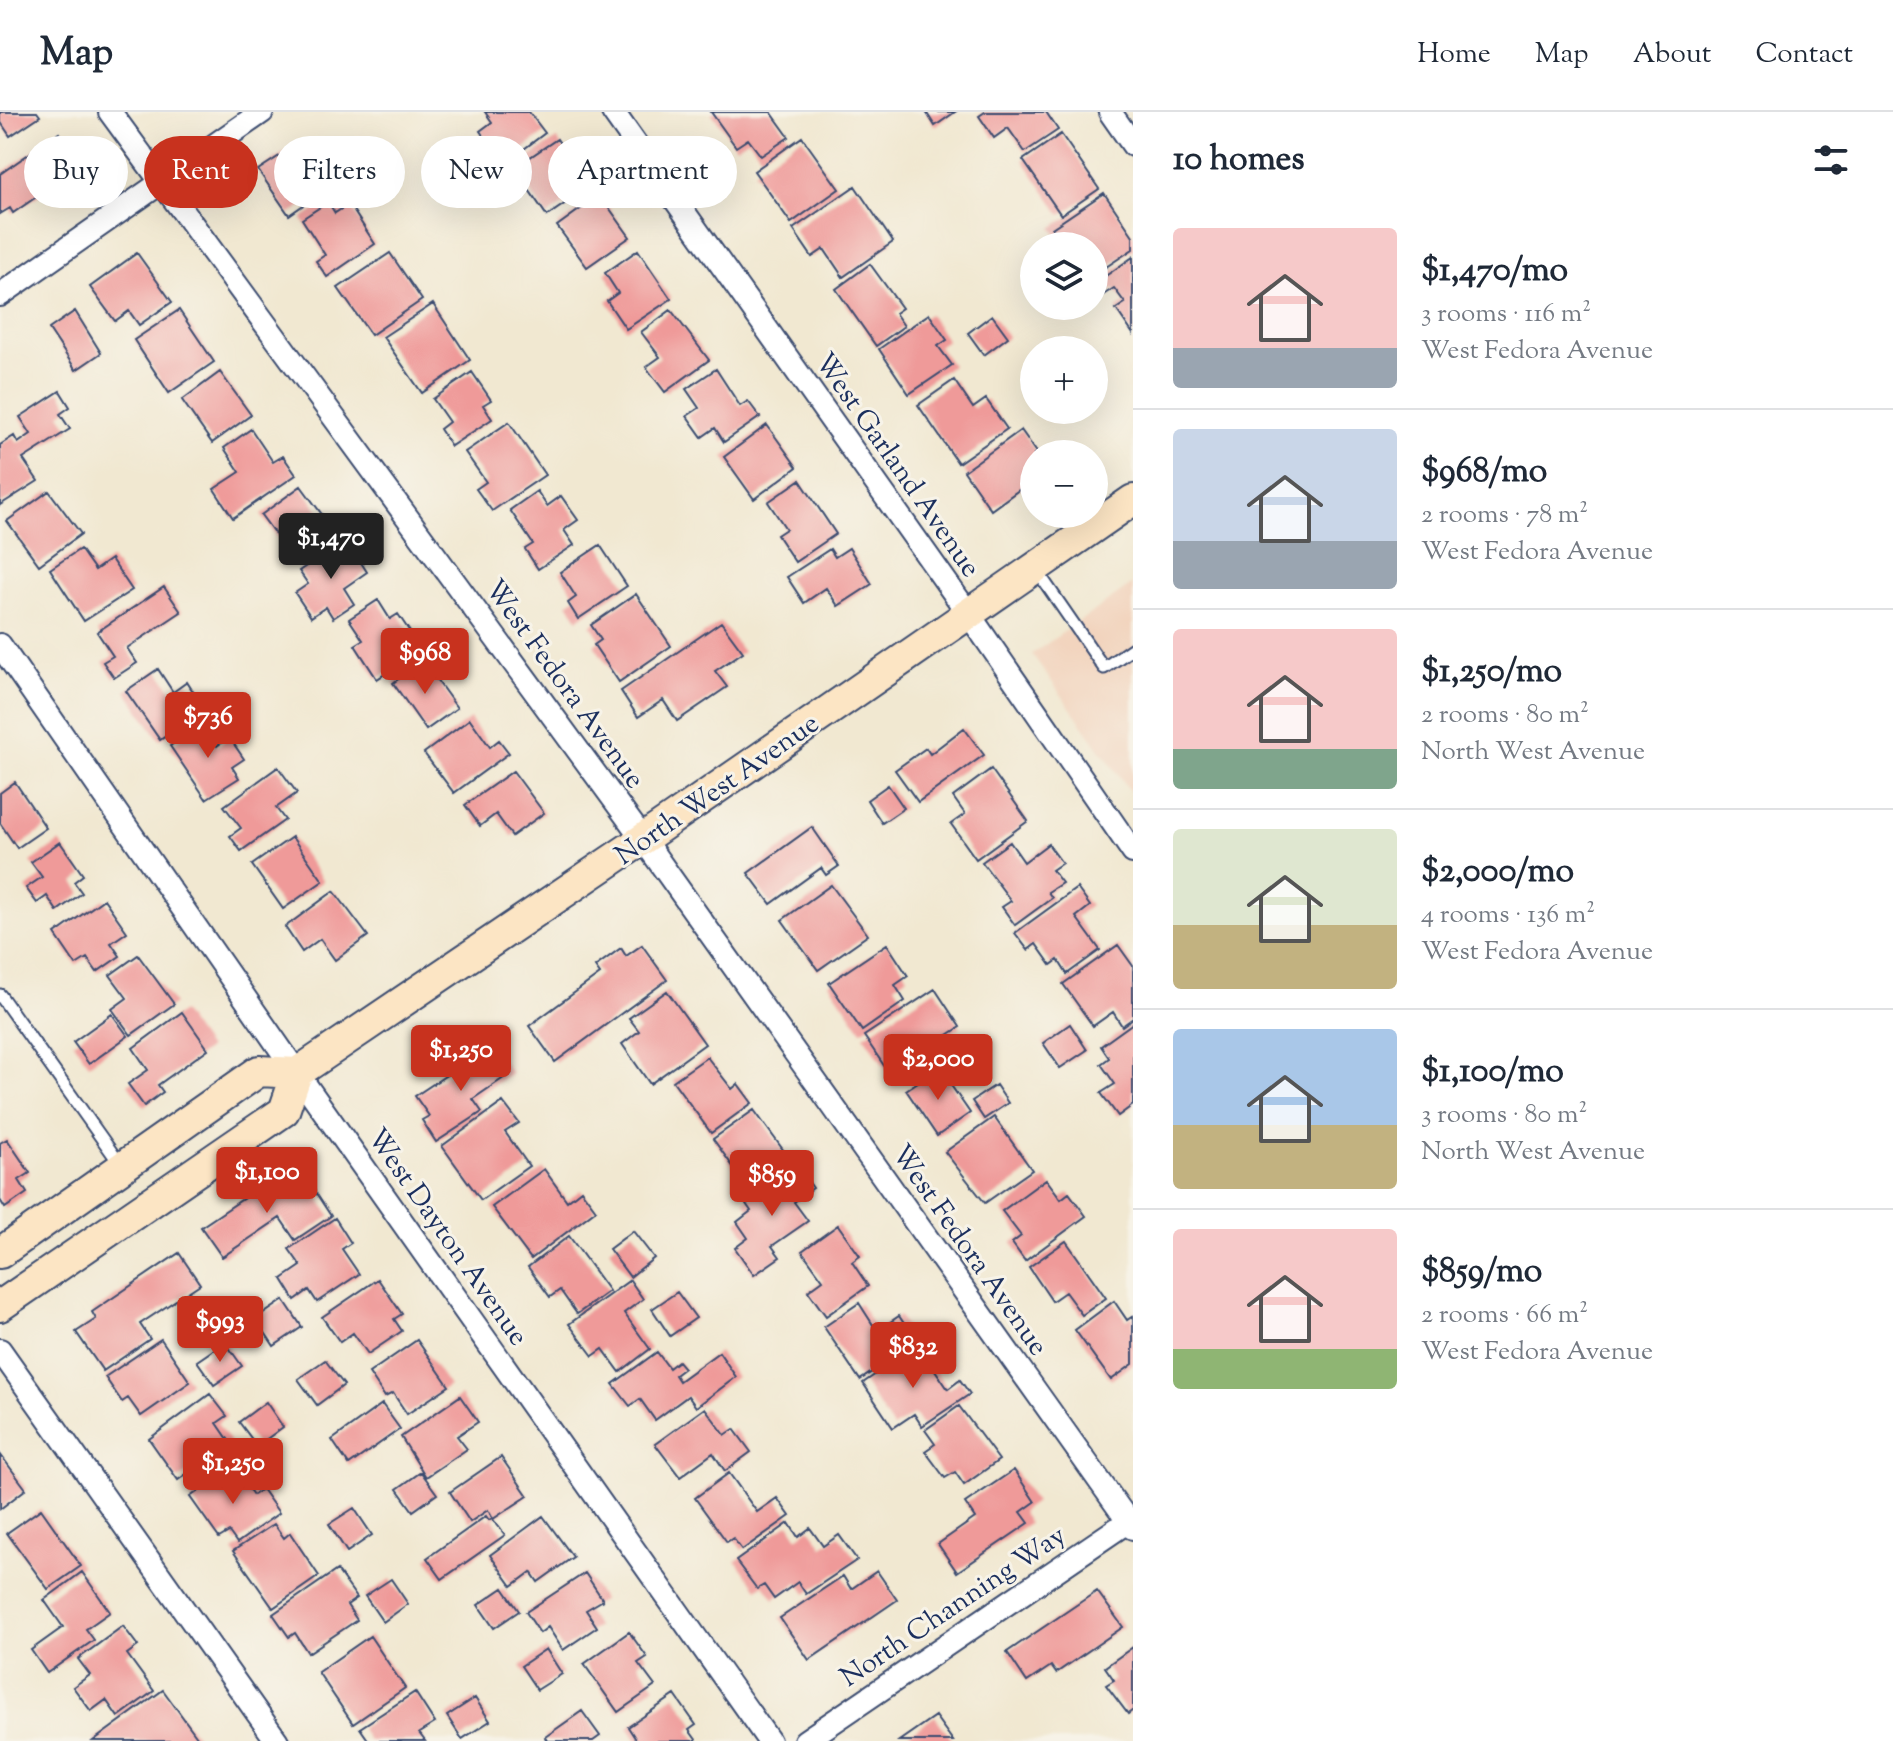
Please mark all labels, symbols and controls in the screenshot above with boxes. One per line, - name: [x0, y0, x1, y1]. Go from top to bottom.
- text: Map: [40, 28, 113, 82]
- text: Home: [1417, 35, 1491, 75]
- text: Map: [1535, 35, 1589, 75]
- text: About: [1633, 35, 1711, 75]
- text: Contact: [1755, 35, 1853, 75]
- chip: Buy: [24, 136, 128, 208]
- chip: Rent: [144, 136, 258, 208]
- chip: Filters: [274, 136, 405, 208]
- chip: New: [421, 136, 532, 208]
- chip: Apartment: [548, 136, 737, 208]
- text: 10 homes: [1173, 136, 1305, 185]
- icon: filters: [1809, 138, 1853, 182]
- map controls: [1020, 232, 1108, 528]
- button: layers: [1020, 232, 1108, 320]
- text: $1,470/mo: [1421, 247, 1568, 296]
- icon: home: [1237, 260, 1333, 356]
- text: 3 rooms · 116 m²: [1421, 296, 1591, 333]
- text: West Fedora Avenue: [1421, 333, 1653, 370]
- button: +: [1020, 336, 1108, 424]
- street label: West Garland Avenue: [804, 345, 989, 586]
- button: −: [1020, 440, 1108, 528]
- text: $968/mo: [1421, 448, 1547, 497]
- icon: home: [1237, 461, 1333, 557]
- text: 2 rooms · 78 m²: [1421, 497, 1588, 534]
- pin: $1,470: [266, 513, 396, 581]
- text: $1,470: [297, 520, 365, 557]
- text: West Fedora Avenue: [1421, 534, 1653, 571]
- street label: West Fedora Avenue: [474, 572, 653, 798]
- pin: $968: [378, 628, 472, 696]
- text: $968: [399, 635, 451, 672]
- text: $1,250/mo: [1421, 648, 1562, 697]
- icon: home: [1237, 661, 1333, 757]
- pin: $736: [161, 692, 255, 760]
- text: 2 rooms · 80 m²: [1421, 697, 1589, 734]
- text: $736: [183, 699, 233, 736]
- street label: North West Avenue: [607, 705, 828, 876]
- text: North West Avenue: [1421, 734, 1645, 771]
- text: $2,000/mo: [1421, 848, 1574, 897]
- icon: home: [1237, 861, 1333, 957]
- text: 4 rooms · 136 m²: [1421, 897, 1595, 934]
- text: West Fedora Avenue: [1421, 934, 1653, 971]
- pin: $1,250: [396, 1025, 526, 1093]
- text: $1,250: [429, 1032, 493, 1069]
- pin: $2,000: [873, 1034, 1003, 1102]
- text: $2,000: [901, 1041, 975, 1078]
- text: $1,100/mo: [1421, 1048, 1564, 1097]
- icon: home: [1237, 1061, 1333, 1157]
- text: 3 rooms · 80 m²: [1421, 1097, 1587, 1134]
- street label: West Dayton Avenue: [356, 1121, 537, 1355]
- text: North West Avenue: [1421, 1134, 1645, 1171]
- street label: West Fedora Avenue: [880, 1137, 1057, 1365]
- pin: $1,100: [202, 1147, 332, 1215]
- pin: $859: [725, 1150, 819, 1218]
- text: $1,100: [234, 1154, 300, 1191]
- text: $859: [748, 1157, 796, 1194]
- text: $859/mo: [1421, 1248, 1542, 1297]
- icon: home: [1237, 1261, 1333, 1357]
- pin: $993: [173, 1296, 267, 1364]
- text: 2 rooms · 66 m²: [1421, 1297, 1588, 1334]
- text: $993: [195, 1303, 245, 1340]
- pin: $832: [866, 1322, 960, 1390]
- text: $832: [888, 1329, 938, 1366]
- text: West Fedora Avenue: [1421, 1334, 1653, 1371]
- pin: $1,250: [168, 1438, 298, 1506]
- text: $1,250: [201, 1445, 265, 1482]
- street label: North Channing Way: [833, 1517, 1075, 1698]

